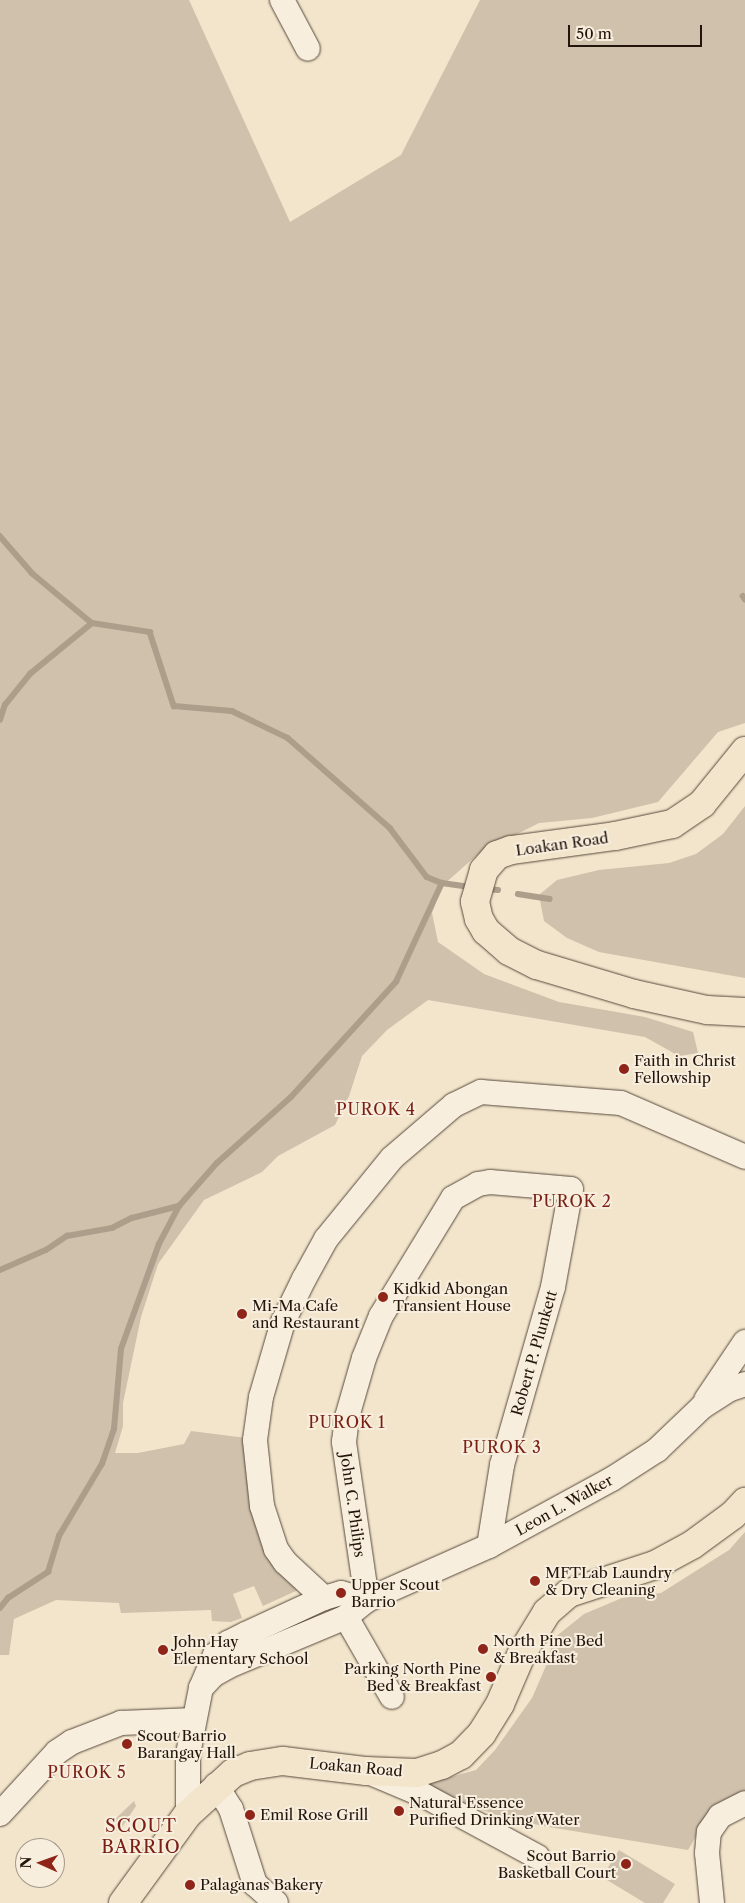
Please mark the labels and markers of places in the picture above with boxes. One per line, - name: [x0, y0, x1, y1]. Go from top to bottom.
- place label: Faith in Christ Fellowship: [634, 1051, 736, 1086]
- marker: Faith in Christ Fellowship: [618, 1063, 630, 1075]
- place label: Kidkid Abongan Transient House: [393, 1279, 511, 1314]
- marker: Kidkid Abongan Transient House: [377, 1291, 389, 1303]
- place label: Mi-Ma Cafe and Restaurant: [252, 1296, 359, 1331]
- marker: Mi-Ma Cafe and Restaurant: [236, 1308, 248, 1320]
- place label: MFTLab Laundry & Dry Cleaning: [545, 1563, 672, 1598]
- place label: Upper Scout Barrio: [351, 1575, 440, 1610]
- marker: MFTLab Laundry & Dry Cleaning: [529, 1575, 541, 1587]
- marker: Upper Scout Barrio: [335, 1587, 347, 1599]
- place label: North Pine Bed & Breakfast: [493, 1631, 603, 1666]
- place label: John Hay Elementary School: [173, 1632, 309, 1667]
- marker: North Pine Bed & Breakfast: [477, 1643, 489, 1655]
- marker: John Hay Elementary School: [157, 1644, 169, 1656]
- place label: Parking North Pine Bed & Breakfast: [344, 1659, 481, 1694]
- marker: Parking North Pine Bed & Breakfast: [485, 1671, 497, 1683]
- place label: Scout Barrio Barangay Hall: [137, 1726, 236, 1761]
- marker: Scout Barrio Barangay Hall: [121, 1738, 133, 1750]
- place label: Natural Essence Purified Drinking Water: [409, 1793, 580, 1828]
- marker: Natural Essence Purified Drinking Water: [393, 1805, 405, 1817]
- place label: Emil Rose Grill: [260, 1806, 368, 1824]
- marker: Emil Rose Grill: [244, 1809, 256, 1821]
- place label: Scout Barrio Basketball Court: [498, 1846, 616, 1881]
- marker: Scout Barrio Basketball Court: [620, 1858, 632, 1870]
- place label: Palaganas Bakery: [200, 1876, 323, 1894]
- marker: Palaganas Bakery: [184, 1879, 196, 1891]

